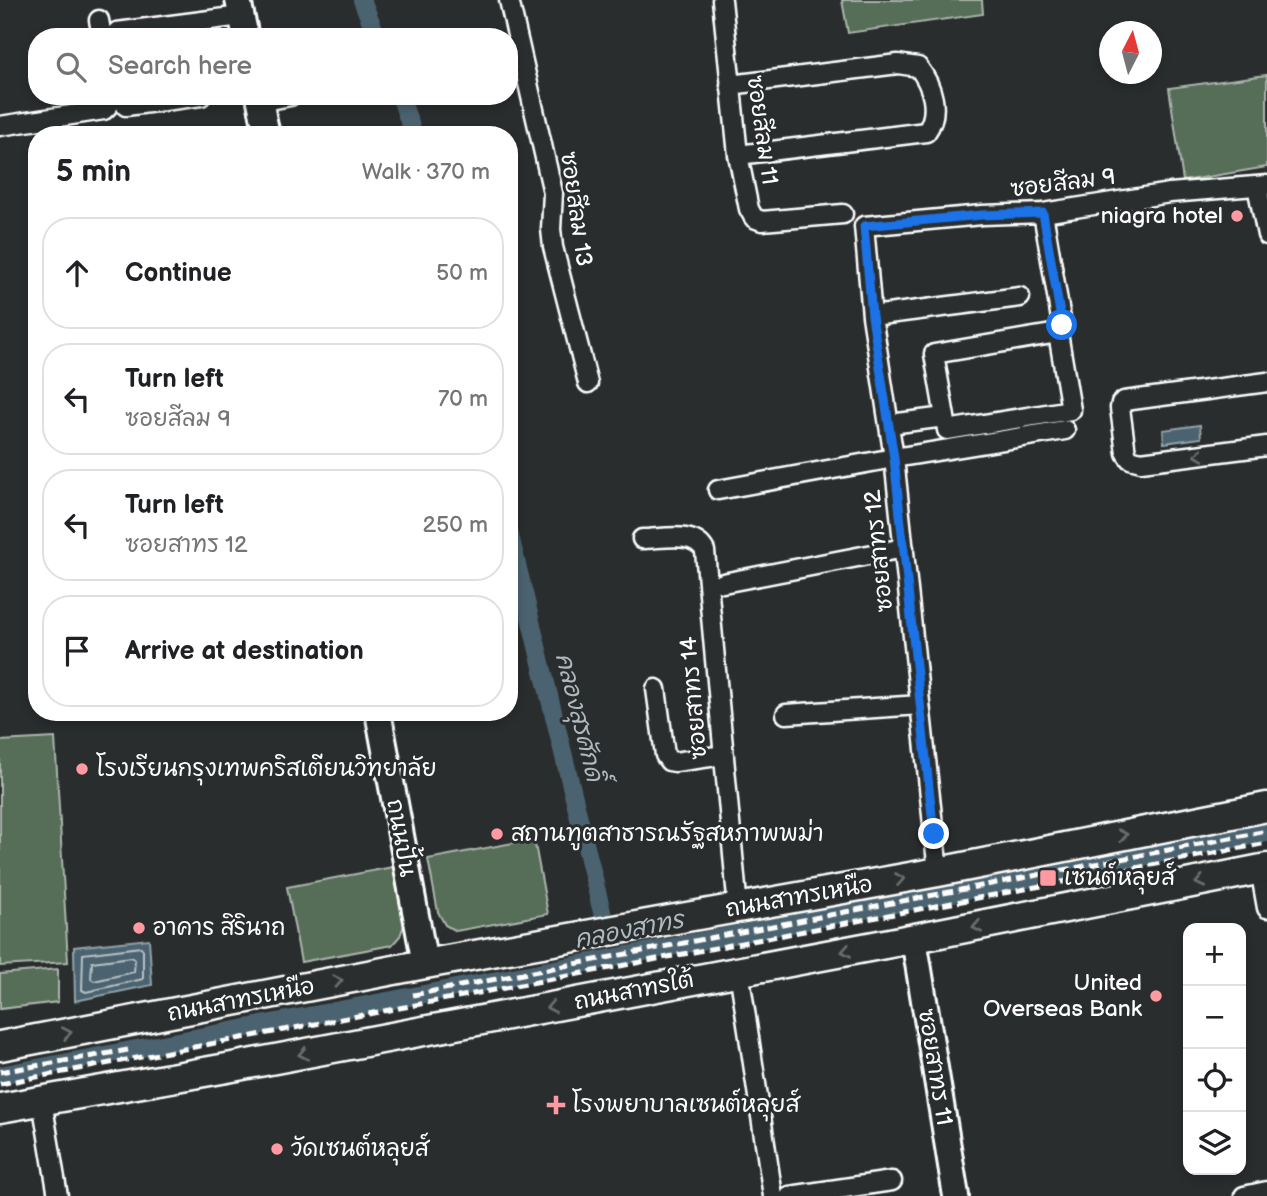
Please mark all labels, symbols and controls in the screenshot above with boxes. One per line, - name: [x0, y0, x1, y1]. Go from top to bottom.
- north arrow: [1099, 21, 1162, 84]
- search box: [28, 28, 518, 105]
- icon: search: [52, 48, 90, 86]
- text: Search here: [108, 51, 252, 82]
- street label: ซอยสีลม 11: [740, 73, 786, 187]
- street label: ซอยสีลม 13: [554, 150, 600, 268]
- text: 5 min: [56, 154, 131, 190]
- text: Walk · 370 m: [362, 158, 490, 186]
- street label: ซอยสีลม 9: [1009, 161, 1117, 203]
- place label: niagra hotel: [1101, 202, 1223, 230]
- marker: niagra hotel: [1229, 208, 1245, 224]
- icon: ahead: [58, 254, 96, 292]
- text: Continue: [125, 258, 232, 289]
- text: 50 m: [436, 259, 488, 287]
- route start: [1046, 309, 1077, 340]
- text: Turn left: [125, 364, 224, 395]
- icon: left: [58, 380, 96, 418]
- text: 70 m: [438, 385, 488, 413]
- text: ซอยสีลม 9: [125, 405, 231, 433]
- one-way arrow: [1193, 447, 1205, 462]
- street label: ซอยสาทร 12: [859, 488, 899, 613]
- text: Turn left: [125, 490, 224, 521]
- icon: left: [58, 506, 96, 544]
- text: 250 m: [422, 511, 488, 539]
- text: ซอยสาทร 12: [125, 531, 248, 559]
- icon: arrive: [58, 632, 96, 670]
- text: Arrive at destination: [125, 636, 364, 667]
- street label: ซอยสาทร 14: [675, 636, 713, 760]
- water label: คลองสุรศักดิ์: [546, 648, 618, 791]
- place label: โรงเรียนกรุงเทพคริสเตียนวิทยาลัย: [96, 752, 437, 786]
- marker: โรงเรียนกรุงเทพคริสเตียนวิทยาลัย: [74, 761, 90, 777]
- street label: ถนนปั้น: [380, 795, 430, 879]
- place label: สถานทูตสาธารณรัฐสหภาพพม่า: [511, 818, 824, 851]
- route end: [918, 818, 949, 849]
- marker: สถานทูตสาธารณรัฐสหภาพพม่า: [489, 826, 505, 842]
- one-way arrow: [1117, 829, 1129, 844]
- place label: เซนต์หลุยส์: [1064, 861, 1177, 895]
- street label: ถนนสาทรเหนือ: [723, 868, 875, 924]
- marker: เซนต์หลุยส์: [1038, 868, 1058, 888]
- one-way arrow: [894, 872, 906, 887]
- one-way arrow: [1194, 873, 1206, 888]
- water label: คลองสาทร: [572, 905, 688, 955]
- place label: อาคาร สิรินาถ: [153, 913, 286, 942]
- one-way arrow: [971, 918, 983, 933]
- marker: อาคาร สิรินาถ: [131, 920, 147, 936]
- map controls: [1183, 923, 1246, 1175]
- button: +: [1183, 923, 1246, 986]
- one-way arrow: [841, 943, 853, 958]
- street label: ถนนสาทรใต้: [571, 963, 696, 1016]
- place label: United Overseas Bank: [983, 969, 1143, 1023]
- street label: ถนนสาทรเหนือ: [165, 970, 317, 1028]
- one-way arrow: [332, 974, 344, 989]
- button: −: [1183, 986, 1246, 1049]
- marker: United Overseas Bank: [1148, 988, 1164, 1004]
- one-way arrow: [545, 999, 557, 1014]
- street label: ซอยสาทร 11: [912, 1007, 958, 1127]
- one-way arrow: [61, 1027, 73, 1042]
- one-way arrow: [297, 1045, 309, 1060]
- button: locate: [1183, 1049, 1246, 1112]
- place label: โรงพยาบาลเซนต์หลุยส์: [572, 1088, 801, 1122]
- marker: โรงพยาบาลเซนต์หลุยส์: [546, 1095, 566, 1115]
- button: layers: [1183, 1112, 1246, 1175]
- place label: วัดเซนต์หลุยส์: [291, 1132, 431, 1166]
- marker: วัดเซนต์หลุยส์: [269, 1141, 285, 1157]

